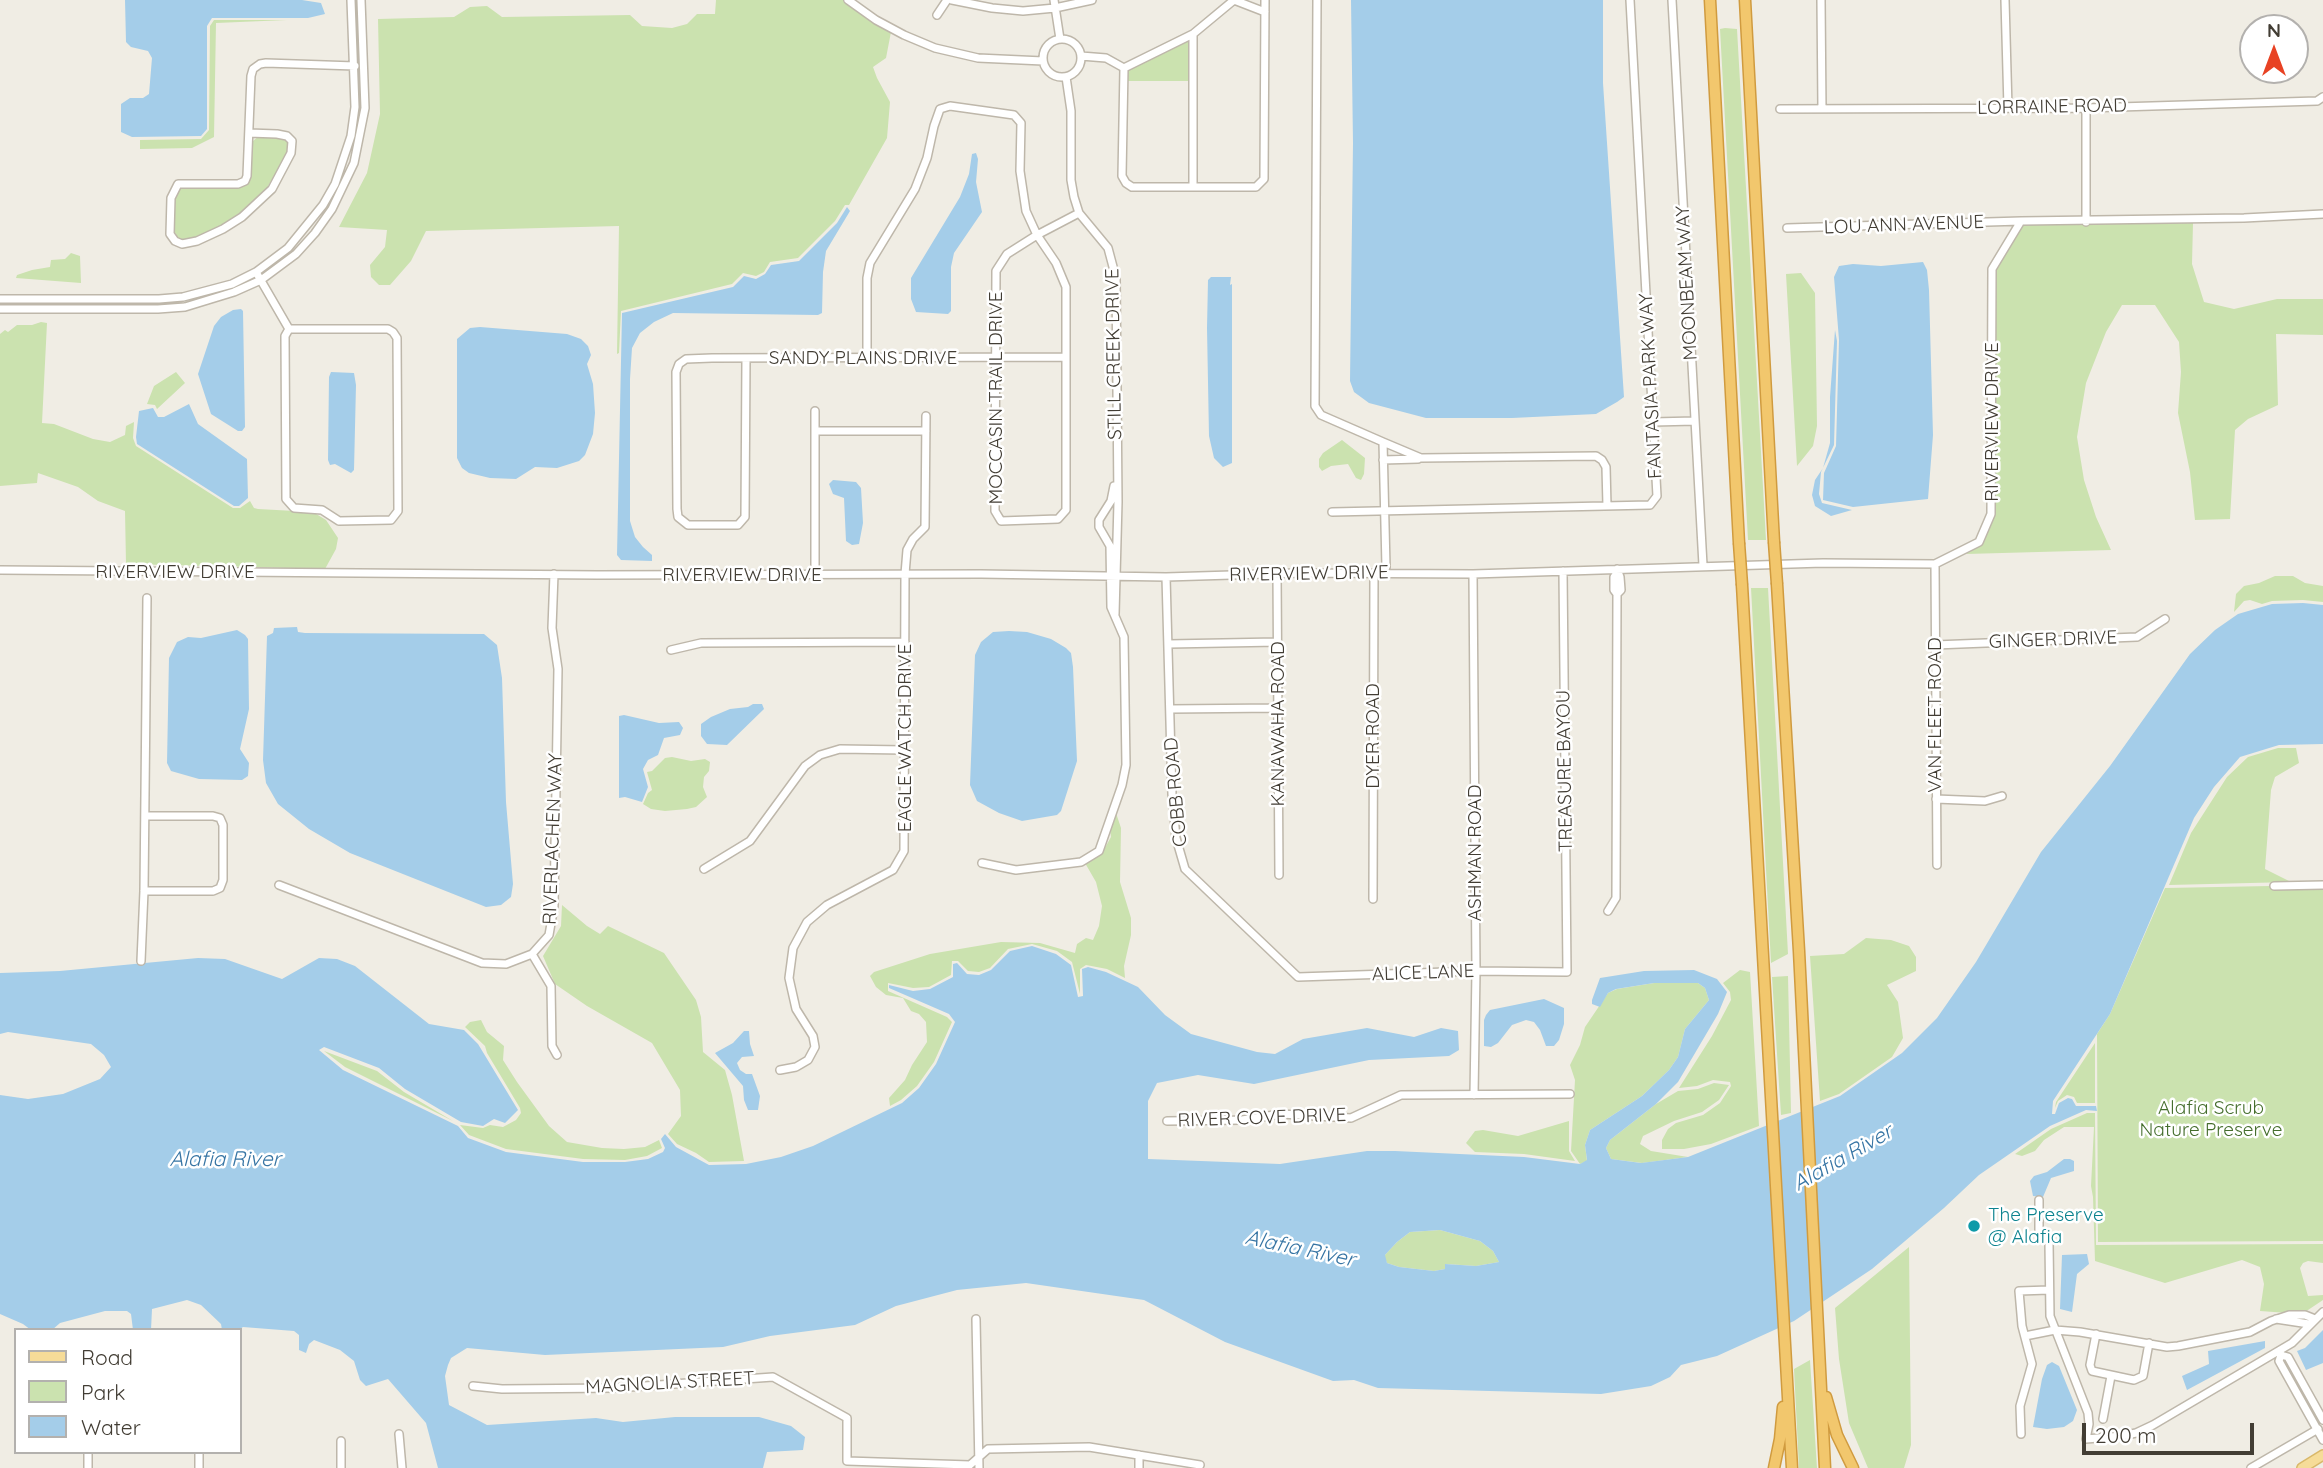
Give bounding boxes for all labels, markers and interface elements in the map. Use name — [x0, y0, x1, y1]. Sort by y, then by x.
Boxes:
north arrow — [2239, 14, 2309, 84]
text: N — [2267, 18, 2281, 42]
street label: LORRAINE ROAD — [1977, 94, 2127, 120]
street label: MOONBEAM WAY — [1672, 205, 1702, 361]
street label: LOU ANN AVENUE — [1823, 211, 1985, 239]
street label: STILL CREEK DRIVE — [1101, 268, 1127, 440]
street label: MOCCASIN TRAIL DRIVE — [985, 292, 1007, 504]
street label: FANTASIA PARK WAY — [1635, 293, 1667, 479]
street label: RIVERVIEW DRIVE — [1981, 342, 2003, 502]
street label: SANDY PLAINS DRIVE — [769, 347, 957, 369]
street label: RIVERVIEW DRIVE — [95, 561, 255, 583]
street label: RIVERVIEW DRIVE — [1229, 561, 1389, 587]
street label: RIVERVIEW DRIVE — [662, 564, 822, 586]
street label: GINGER DRIVE — [1989, 626, 2117, 654]
street label: VAN FLEET ROAD — [1924, 637, 1946, 793]
street label: KANAWAHA ROAD — [1267, 641, 1289, 807]
street label: EAGLE WATCH DRIVE — [894, 644, 916, 832]
street label: DYER ROAD — [1362, 683, 1384, 789]
street label: TREASURE BAYOU — [1552, 690, 1578, 852]
street label: COBB ROAD — [1160, 736, 1192, 848]
street label: RIVERLACHEN WAY — [539, 753, 567, 925]
street label: ASHMAN ROAD — [1464, 785, 1486, 921]
street label: ALICE LANE — [1371, 960, 1475, 986]
park label: Alafia Scrub Nature Preserve — [2140, 1097, 2282, 1141]
street label: RIVER COVE DRIVE — [1177, 1104, 1347, 1132]
water label: Alafia River — [1789, 1119, 1897, 1197]
water label: Alafia River — [169, 1147, 281, 1173]
place label: The Preserve @ Alafia — [1988, 1204, 2104, 1248]
marker: The Preserve @ Alafia — [1966, 1218, 1982, 1234]
water label: Alafia River — [1243, 1225, 1357, 1273]
legend — [14, 1328, 242, 1454]
text: Road — [81, 1344, 133, 1370]
street label: MAGNOLIA STREET — [585, 1367, 755, 1399]
text: Park — [81, 1379, 125, 1405]
scale bar — [2085, 1408, 2256, 1452]
text: Water — [81, 1414, 141, 1440]
text: 200 m — [2095, 1422, 2157, 1448]

